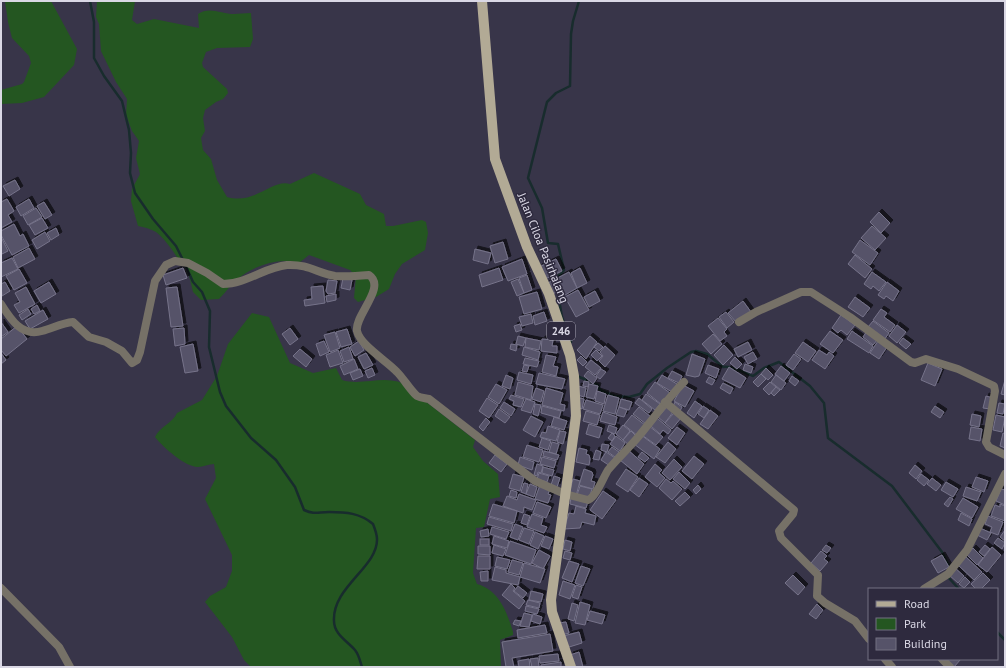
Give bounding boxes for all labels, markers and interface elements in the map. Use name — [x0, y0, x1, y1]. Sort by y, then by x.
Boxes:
street label: Jalan Ciloa Pasirhalang — [514, 190, 572, 305]
road number: 246 — [547, 322, 575, 340]
legend — [868, 588, 998, 660]
text: Road — [904, 596, 929, 611]
text: Park — [904, 616, 926, 631]
text: Building — [904, 636, 947, 651]

